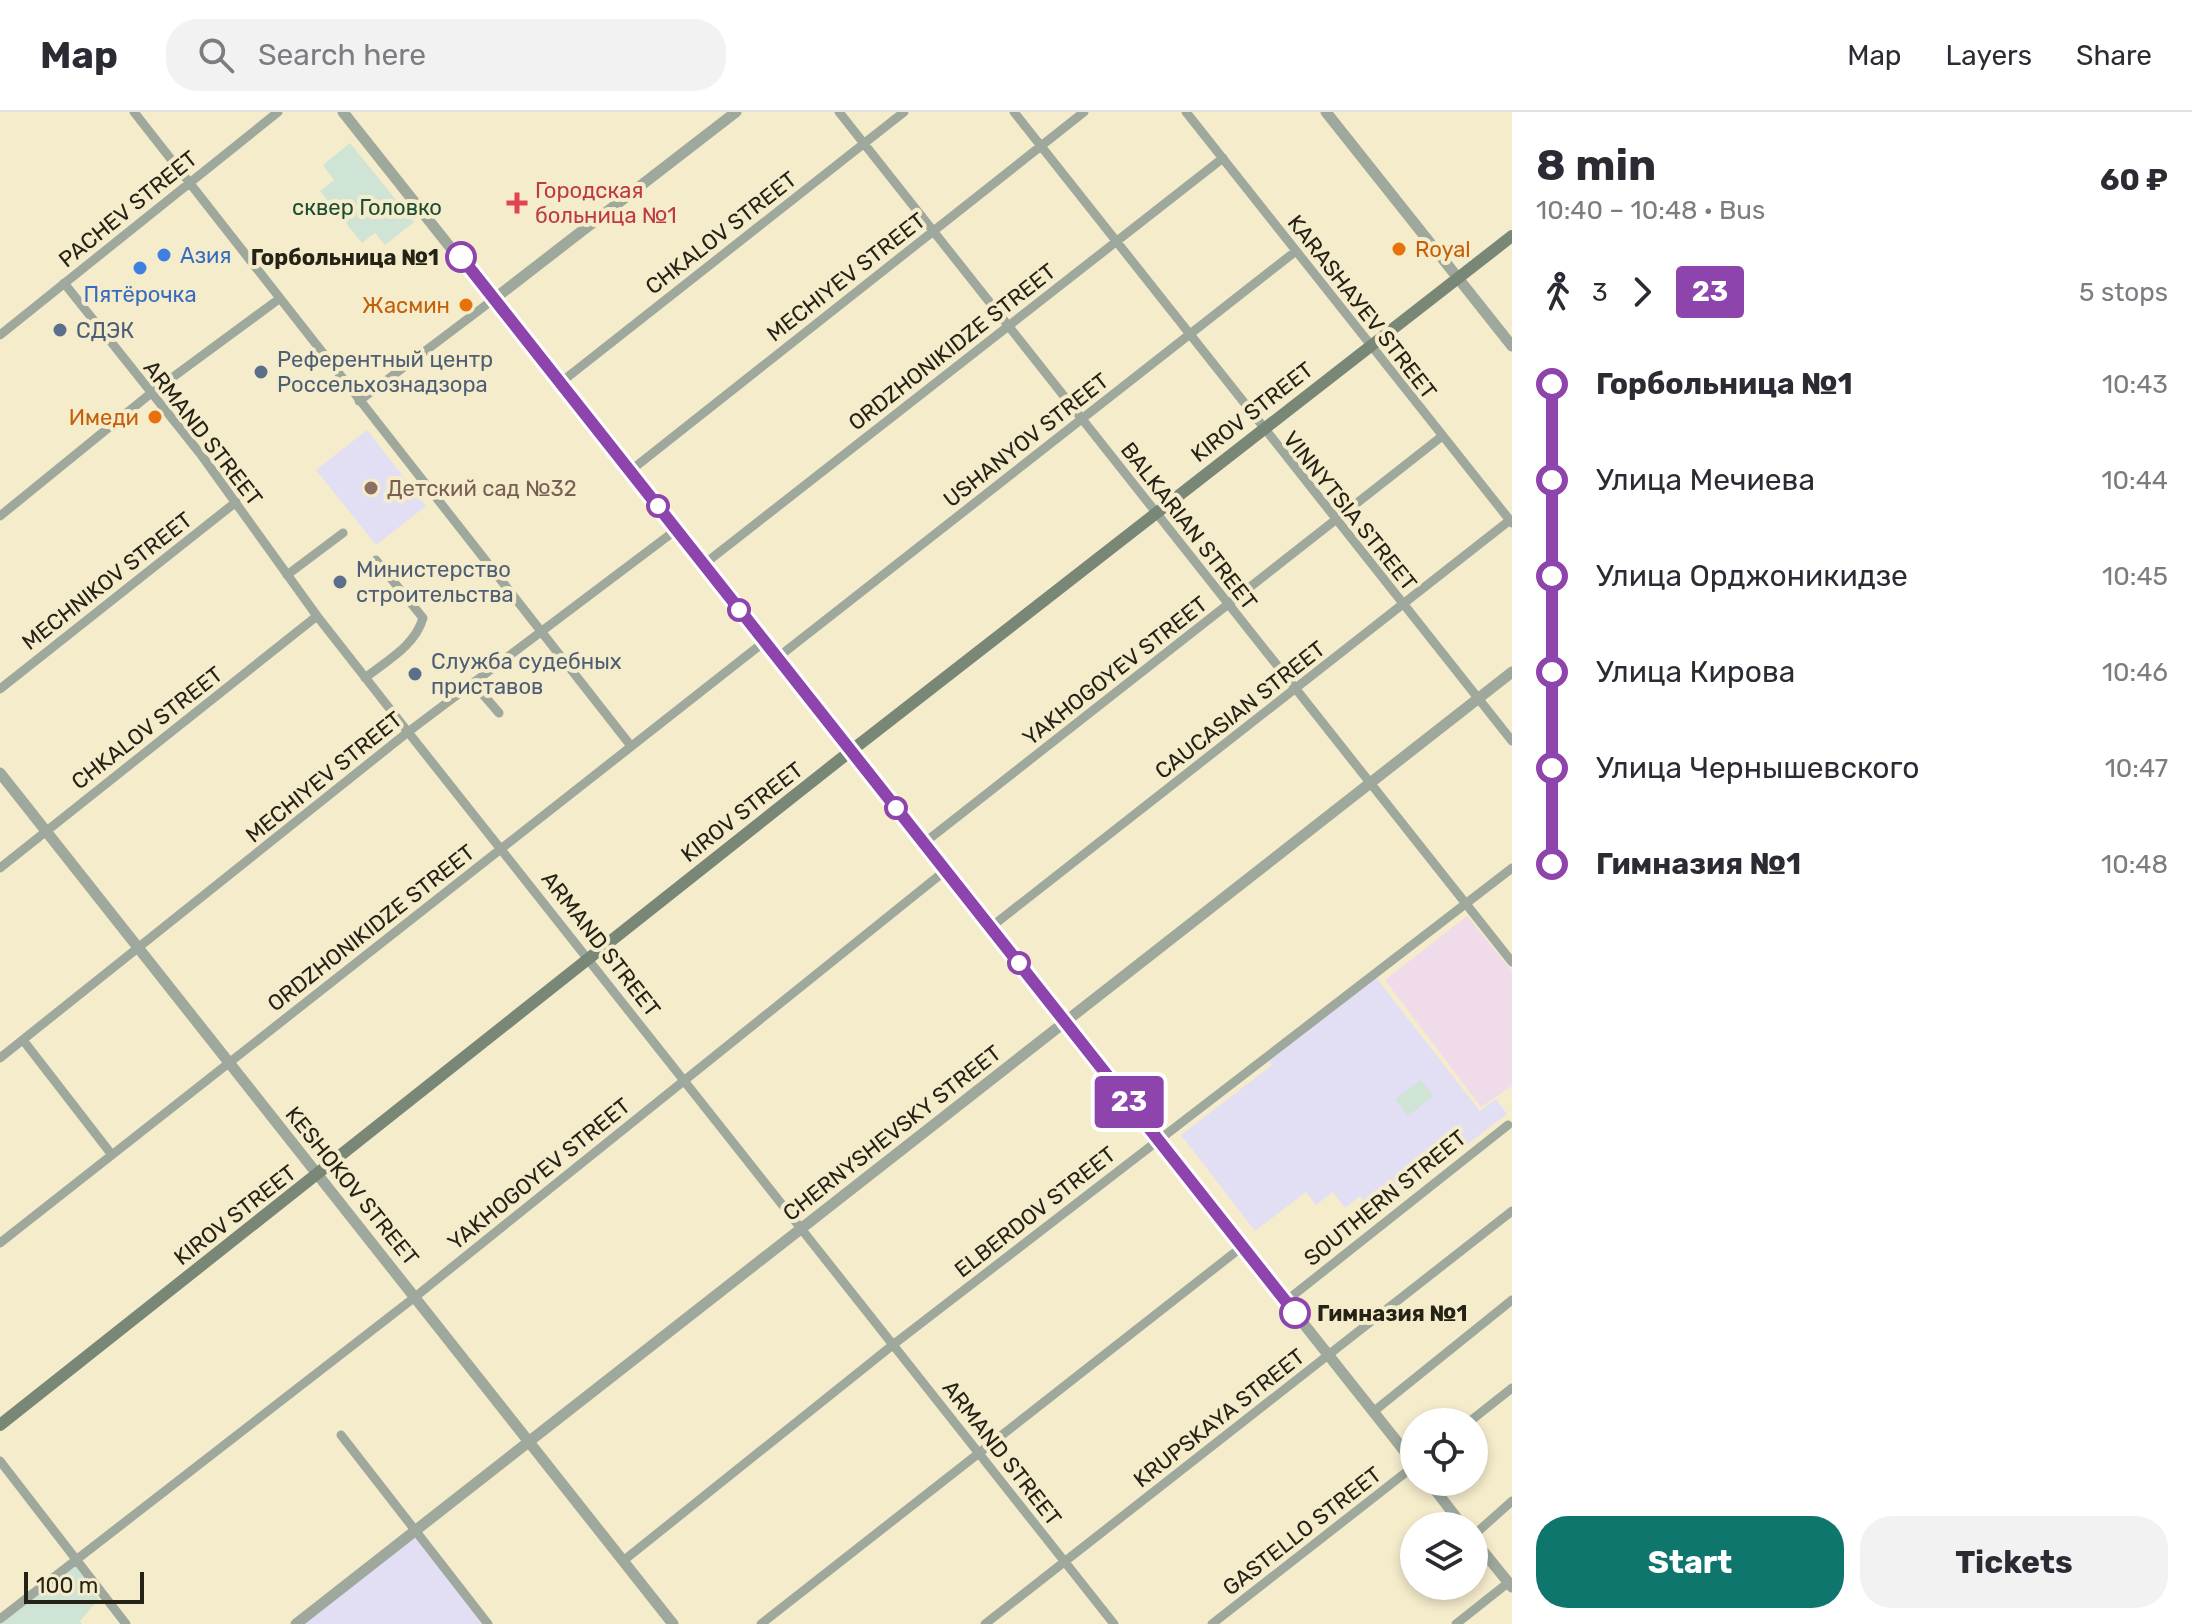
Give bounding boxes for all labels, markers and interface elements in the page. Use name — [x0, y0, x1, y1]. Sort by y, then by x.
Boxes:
search box — [166, 19, 726, 91]
text: Map — [40, 32, 118, 78]
icon: search — [194, 33, 238, 77]
text: Search here — [258, 37, 426, 73]
text: Map — [1847, 39, 1902, 72]
text: Layers — [1946, 39, 2032, 72]
text: Share — [2076, 39, 2152, 72]
text: 8 min — [1536, 139, 1656, 191]
street label: PACHEV STREET — [53, 145, 203, 273]
text: 60 ₽ — [2100, 162, 2168, 198]
street label: CHKALOV STREET — [640, 166, 802, 300]
place label: Городская больница №1 — [535, 177, 677, 229]
marker: Городская больница №1 — [506, 192, 528, 214]
park label: сквер Головко — [292, 194, 442, 221]
text: 10:40 – 10:48 · Bus — [1536, 195, 1765, 226]
street label: MECHIYEV STREET — [761, 207, 931, 347]
street label: KARASHAУEV STREET — [1282, 209, 1442, 405]
place label: Royal — [1415, 236, 1471, 263]
marker: Royal — [1390, 240, 1408, 258]
place label: Азия — [180, 242, 231, 269]
marker: Горбольница №1 — [446, 242, 476, 272]
place label: Горбольница №1 — [251, 244, 439, 271]
marker: Азия — [155, 246, 173, 264]
street label: ORDZHONIKIDZE STREET — [843, 258, 1061, 436]
marker: Пятёрочка — [131, 259, 149, 277]
icon: walk — [1536, 270, 1580, 314]
icon: forward — [1620, 270, 1664, 314]
text: 23 — [1692, 275, 1728, 308]
text: 3 — [1592, 277, 1608, 308]
text: 5 stops — [2079, 277, 2168, 308]
place label: Пятёрочка — [83, 281, 197, 308]
place label: Жасмин — [362, 292, 450, 319]
marker: Жасмин — [457, 296, 475, 314]
place label: СДЭК — [76, 317, 134, 344]
marker: СДЭК — [51, 321, 69, 339]
place label: Референтный центр Россельхознадзора — [277, 346, 493, 398]
street label: ARMAND STREET — [138, 355, 268, 511]
street label: KIROV STREET — [1186, 356, 1319, 468]
marker: Референтный центр Россельхознадзора — [252, 363, 270, 381]
text: Горбольница №1 — [1596, 366, 1853, 402]
street label: USHANYOV STREET — [938, 367, 1114, 513]
text: 10:43 — [2102, 369, 2168, 400]
place label: Имеди — [69, 404, 139, 431]
marker: Имеди — [146, 408, 164, 426]
street label: VINNYTSIA STREET — [1277, 426, 1423, 596]
street label: BALKARIAN STREET — [1115, 437, 1263, 615]
text: Улица Мечиева — [1596, 462, 1815, 498]
text: 10:44 — [2101, 465, 2168, 496]
place label: Детский сад №32 — [387, 475, 577, 502]
marker: Детский сад №32 — [362, 479, 380, 497]
unlabelled marker — [647, 495, 669, 517]
street label: MECHNIKOV STREET — [17, 506, 198, 656]
place label: Министерство строительства — [356, 556, 514, 608]
text: Улица Орджоникидзе — [1596, 558, 1908, 594]
text: 10:45 — [2102, 561, 2168, 592]
marker: Министерство строительства — [331, 573, 349, 591]
street label: YAKHOGOYEV STREET — [1017, 590, 1213, 752]
unlabelled marker — [728, 599, 750, 621]
street label: CAUCASIAN STREET — [1150, 635, 1331, 785]
place label: Служба судебных приставов — [431, 648, 622, 700]
text: Улица Кирова — [1596, 654, 1795, 690]
text: 10:46 — [2102, 657, 2168, 688]
street label: CHKALOV STREET — [66, 661, 228, 795]
marker: Служба судебных приставов — [406, 665, 424, 683]
street label: MECHIYEV STREET — [240, 705, 408, 848]
text: Улица Чернышевского — [1596, 750, 1919, 786]
text: 10:47 — [2105, 753, 2168, 784]
street label: KIROV STREET — [676, 756, 809, 868]
unlabelled marker — [885, 797, 907, 819]
street label: ORDZHONIKIDZE STREET — [262, 839, 480, 1017]
text: Гимназия №1 — [1596, 846, 1801, 882]
text: 10:48 — [2101, 849, 2168, 880]
street label: ARMAND STREET — [536, 866, 666, 1022]
unlabelled marker — [1008, 952, 1030, 974]
street label: CHERNYSHEVSKY STREET — [777, 1039, 1007, 1227]
line badge: 23 — [1093, 1076, 1165, 1128]
text: 23 — [1111, 1085, 1147, 1118]
street label: YAKHOGOYEV STREET — [442, 1092, 636, 1256]
street label: KESHOKOV STREET — [280, 1101, 425, 1271]
street label: SOUTHERN STREET — [1298, 1124, 1472, 1272]
street label: ELBERDOV STREET — [949, 1141, 1121, 1283]
street label: KIROV STREET — [169, 1159, 302, 1271]
marker: Гимназия №1 — [1280, 1298, 1310, 1328]
place label: Гимназия №1 — [1317, 1300, 1467, 1327]
street label: KRUPSKAYA STREET — [1128, 1343, 1310, 1493]
street label: ARMAND STREET — [937, 1375, 1067, 1531]
map controls — [1400, 1408, 1488, 1600]
button: locate — [1400, 1408, 1488, 1496]
street label: GASTELLO STREET — [1217, 1461, 1387, 1601]
button: layers — [1400, 1512, 1488, 1600]
button: Start — [1536, 1516, 1844, 1608]
button: Tickets — [1860, 1516, 2168, 1608]
scale bar — [24, 1568, 144, 1604]
text: 100 m — [36, 1572, 98, 1599]

